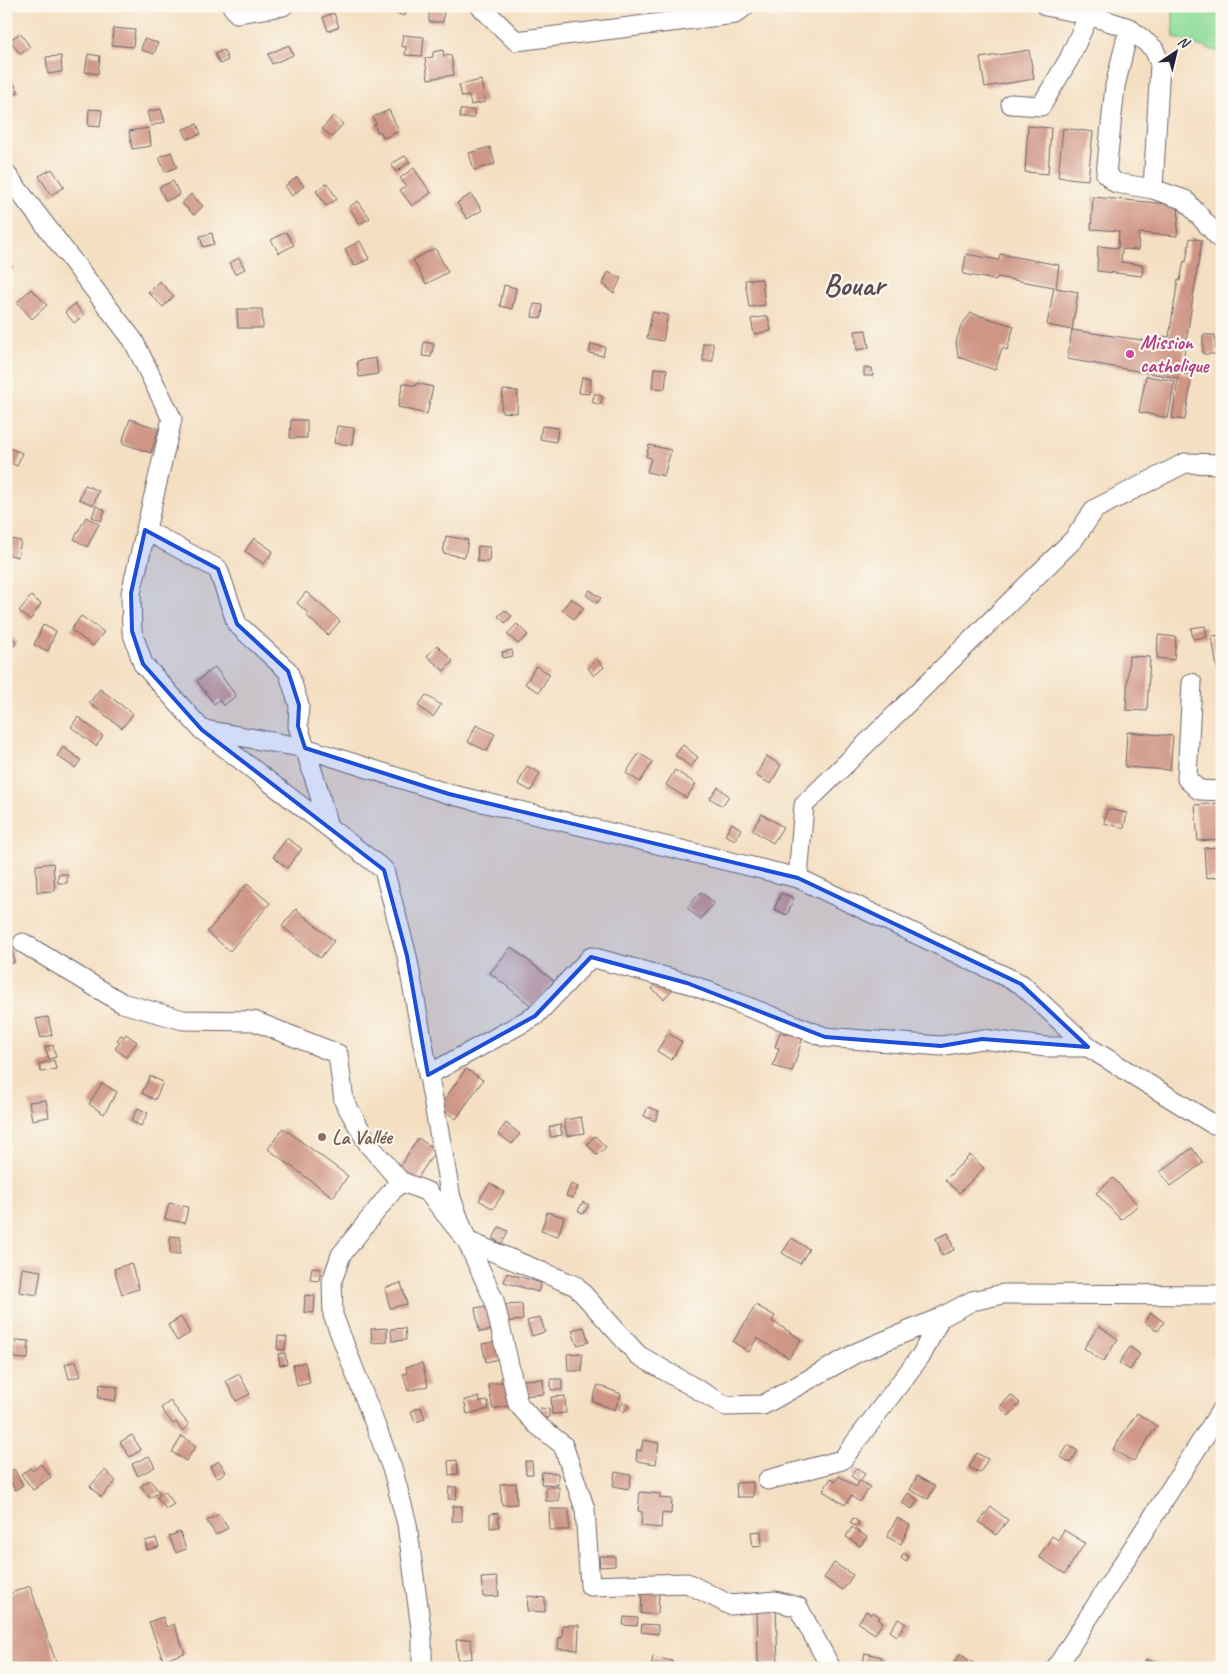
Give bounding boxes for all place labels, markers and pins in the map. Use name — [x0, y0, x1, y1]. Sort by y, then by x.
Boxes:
place label: Mission catholique — [1140, 330, 1210, 378]
marker: Mission catholique — [1124, 348, 1136, 360]
place label: La Vallée — [332, 1125, 394, 1150]
marker: La Vallée — [316, 1131, 328, 1143]

